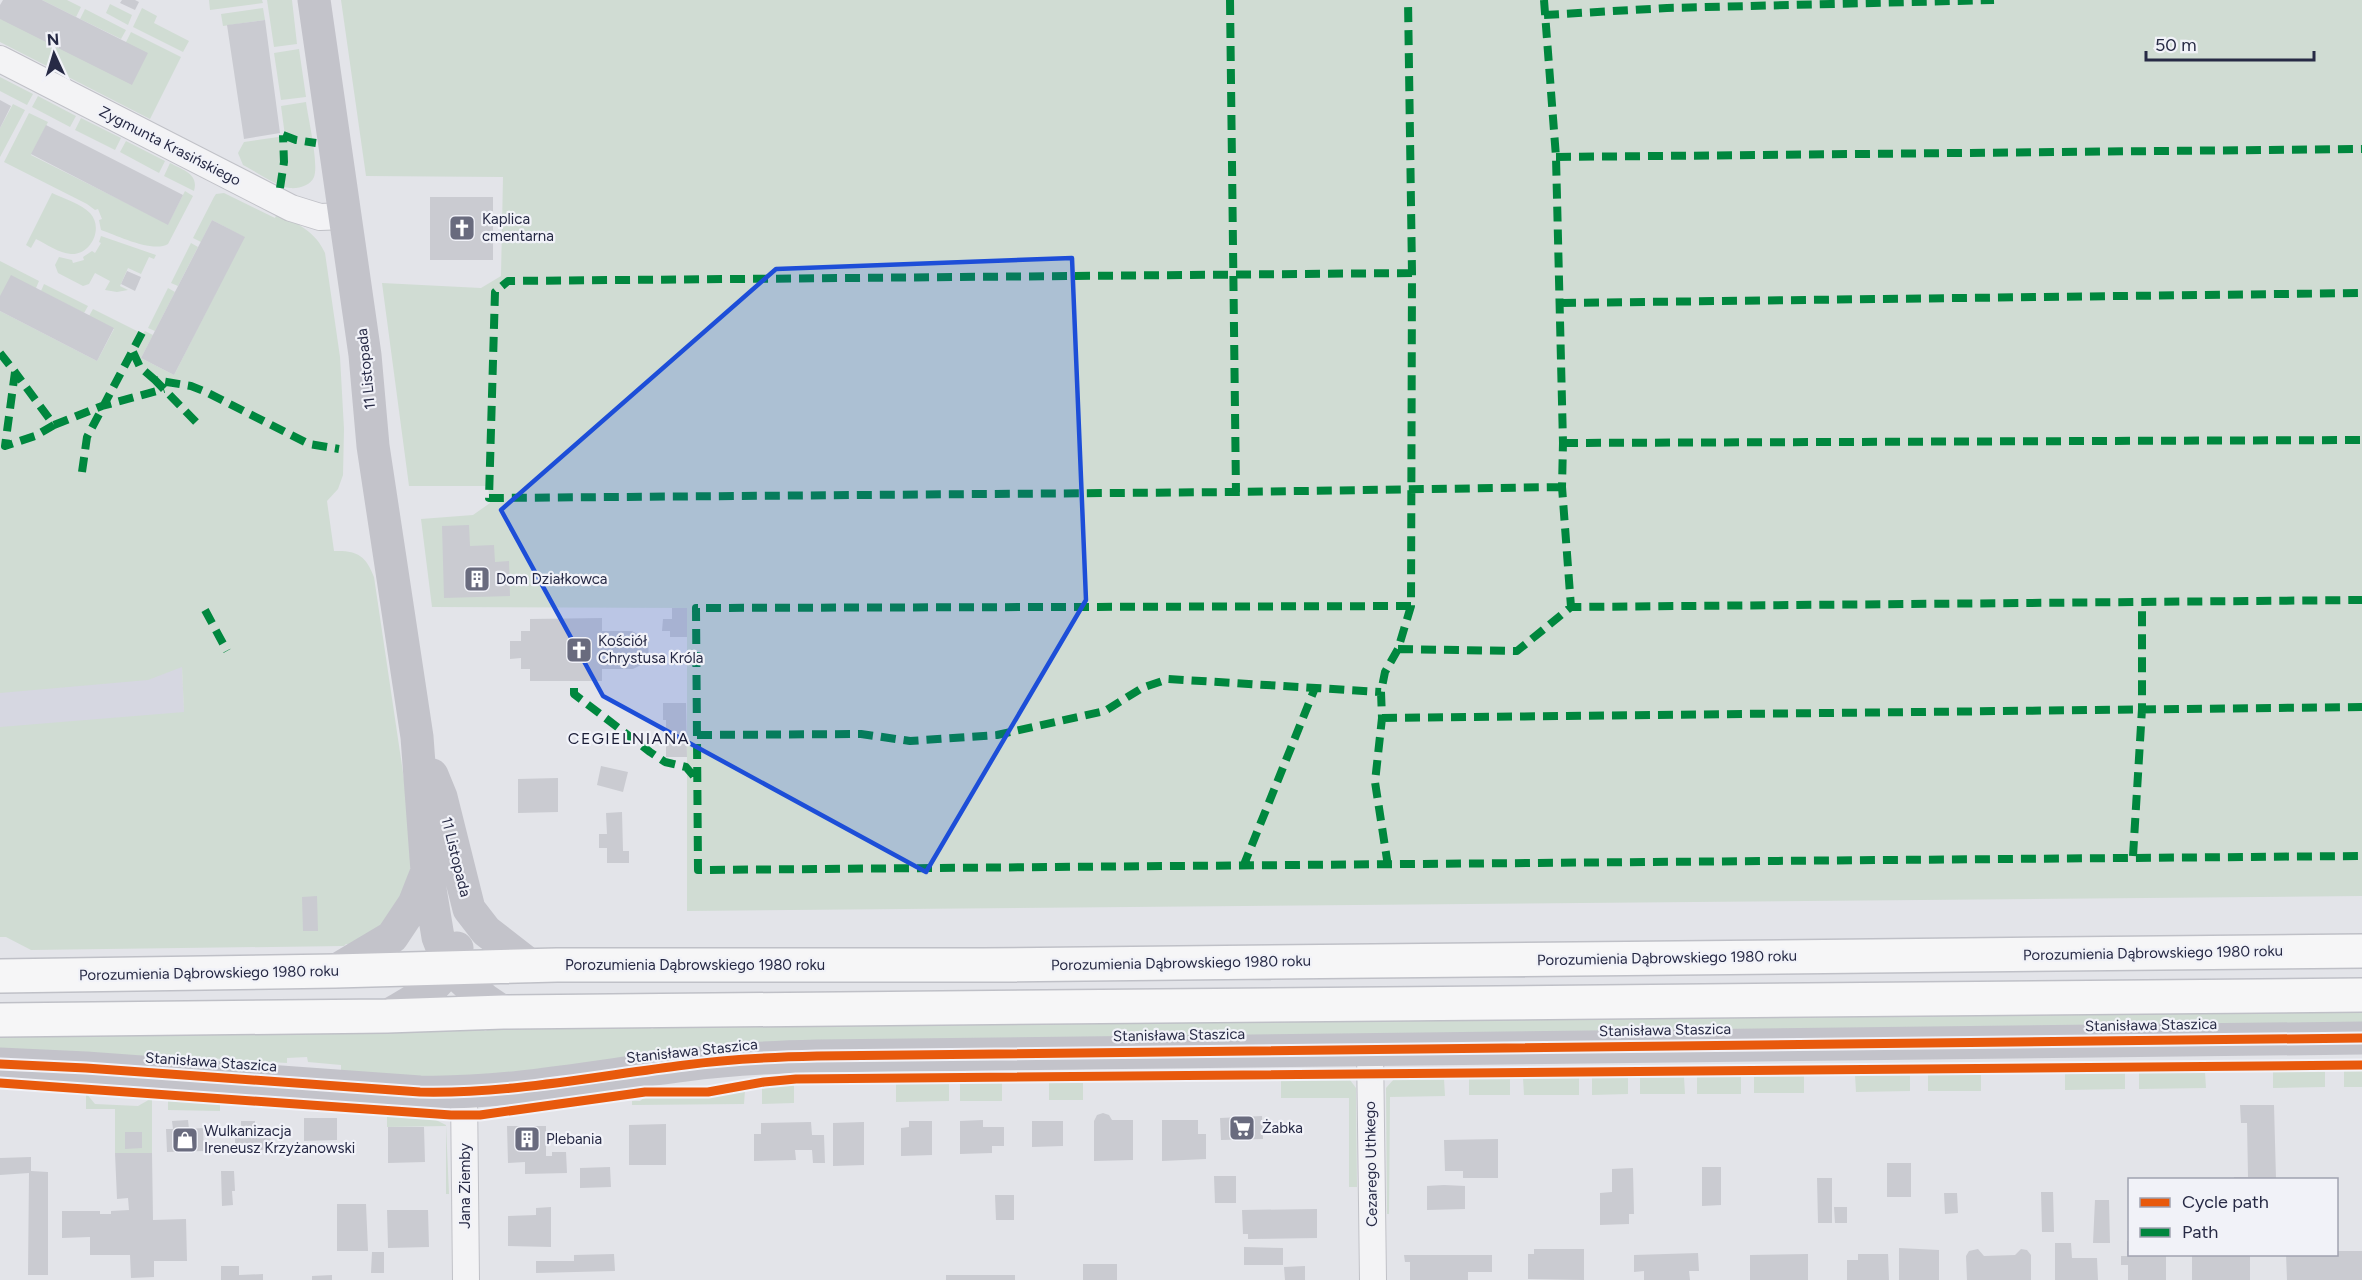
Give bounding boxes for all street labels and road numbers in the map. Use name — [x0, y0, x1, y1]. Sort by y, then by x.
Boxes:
street label: Zygmunta Krasińskiego — [96, 102, 244, 190]
street label: 11 Listopada — [353, 327, 379, 411]
street label: 11 Listopada — [437, 815, 475, 899]
street label: Porozumienia Dąbrowskiego 1980 roku — [2023, 942, 2283, 964]
street label: Porozumienia Dąbrowskiego 1980 roku — [1537, 947, 1797, 969]
street label: Porozumienia Dąbrowskiego 1980 roku — [1051, 952, 1311, 974]
street label: Porozumienia Dąbrowskiego 1980 roku — [565, 956, 825, 974]
street label: Porozumienia Dąbrowskiego 1980 roku — [79, 962, 339, 984]
street label: Stanisława Staszica — [2085, 1015, 2217, 1035]
street label: Stanisława Staszica — [1599, 1020, 1731, 1040]
street label: Stanisława Staszica — [1113, 1025, 1245, 1045]
street label: Stanisława Staszica — [625, 1035, 759, 1067]
street label: Stanisława Staszica — [144, 1048, 278, 1076]
street label: Cezarego Uthkego — [1361, 1101, 1381, 1227]
street label: Jana Ziemby — [456, 1143, 474, 1229]

